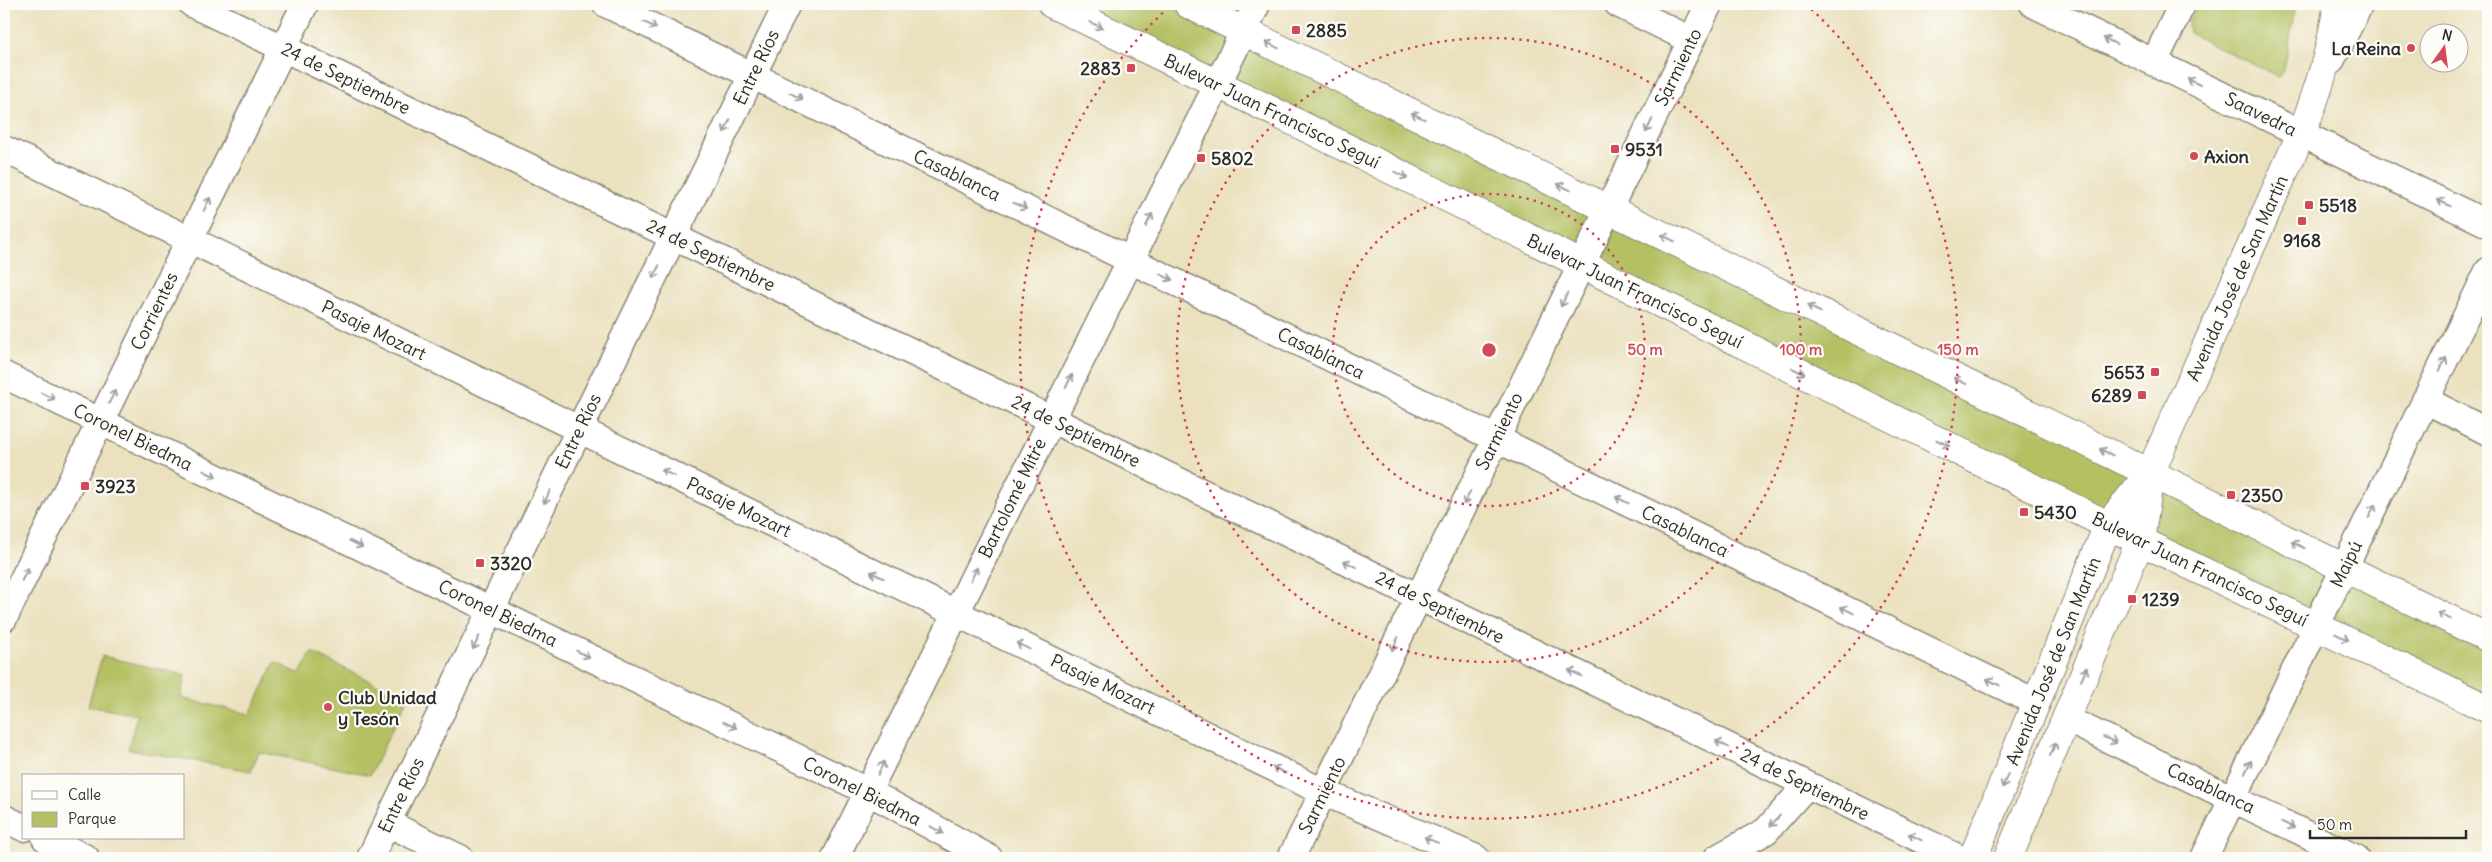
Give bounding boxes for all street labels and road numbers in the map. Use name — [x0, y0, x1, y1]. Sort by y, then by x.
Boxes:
street label: Sarmiento — [1649, 24, 1707, 110]
street label: Entre Ríos — [728, 25, 784, 109]
street label: 24 de Septiembre — [278, 37, 414, 119]
street label: Bulevar Juan Francisco Seguí — [1160, 49, 1384, 173]
street label: Saavedra — [2221, 87, 2301, 141]
street label: Casablanca — [910, 144, 1004, 206]
street label: Avenida José de San Martín — [2181, 171, 2293, 385]
street label: 24 de Septiembre — [643, 214, 779, 296]
street label: Bulevar Juan Francisco Seguí — [1523, 229, 1747, 353]
street label: Corrientes — [125, 268, 183, 354]
street label: Pasaje Mozart — [318, 295, 430, 365]
street label: Casablanca — [1274, 322, 1368, 384]
street label: Sarmiento — [1470, 388, 1528, 474]
street label: Entre Ríos — [550, 389, 606, 473]
street label: 24 de Septiembre — [1008, 390, 1144, 472]
street label: Coronel Biedma — [70, 398, 196, 476]
street label: Bartolomé Mitre — [973, 434, 1051, 562]
street label: Pasaje Mozart — [683, 472, 795, 542]
street label: Casablanca — [1638, 500, 1732, 562]
street label: Bulevar Juan Francisco Seguí — [2088, 507, 2312, 631]
street label: Maipú — [2325, 537, 2367, 591]
street label: Avenida José de San Martín — [2001, 553, 2105, 769]
street label: 24 de Septiembre — [1372, 566, 1508, 648]
street label: Coronel Biedma — [435, 574, 561, 652]
street label: Pasaje Mozart — [1047, 649, 1159, 719]
street label: 24 de Septiembre — [1737, 743, 1873, 825]
street label: Coronel Biedma — [799, 751, 925, 831]
street label: Sarmiento — [1293, 752, 1351, 838]
street label: Entre Ríos — [373, 753, 429, 837]
street label: Casablanca — [2163, 758, 2259, 818]

